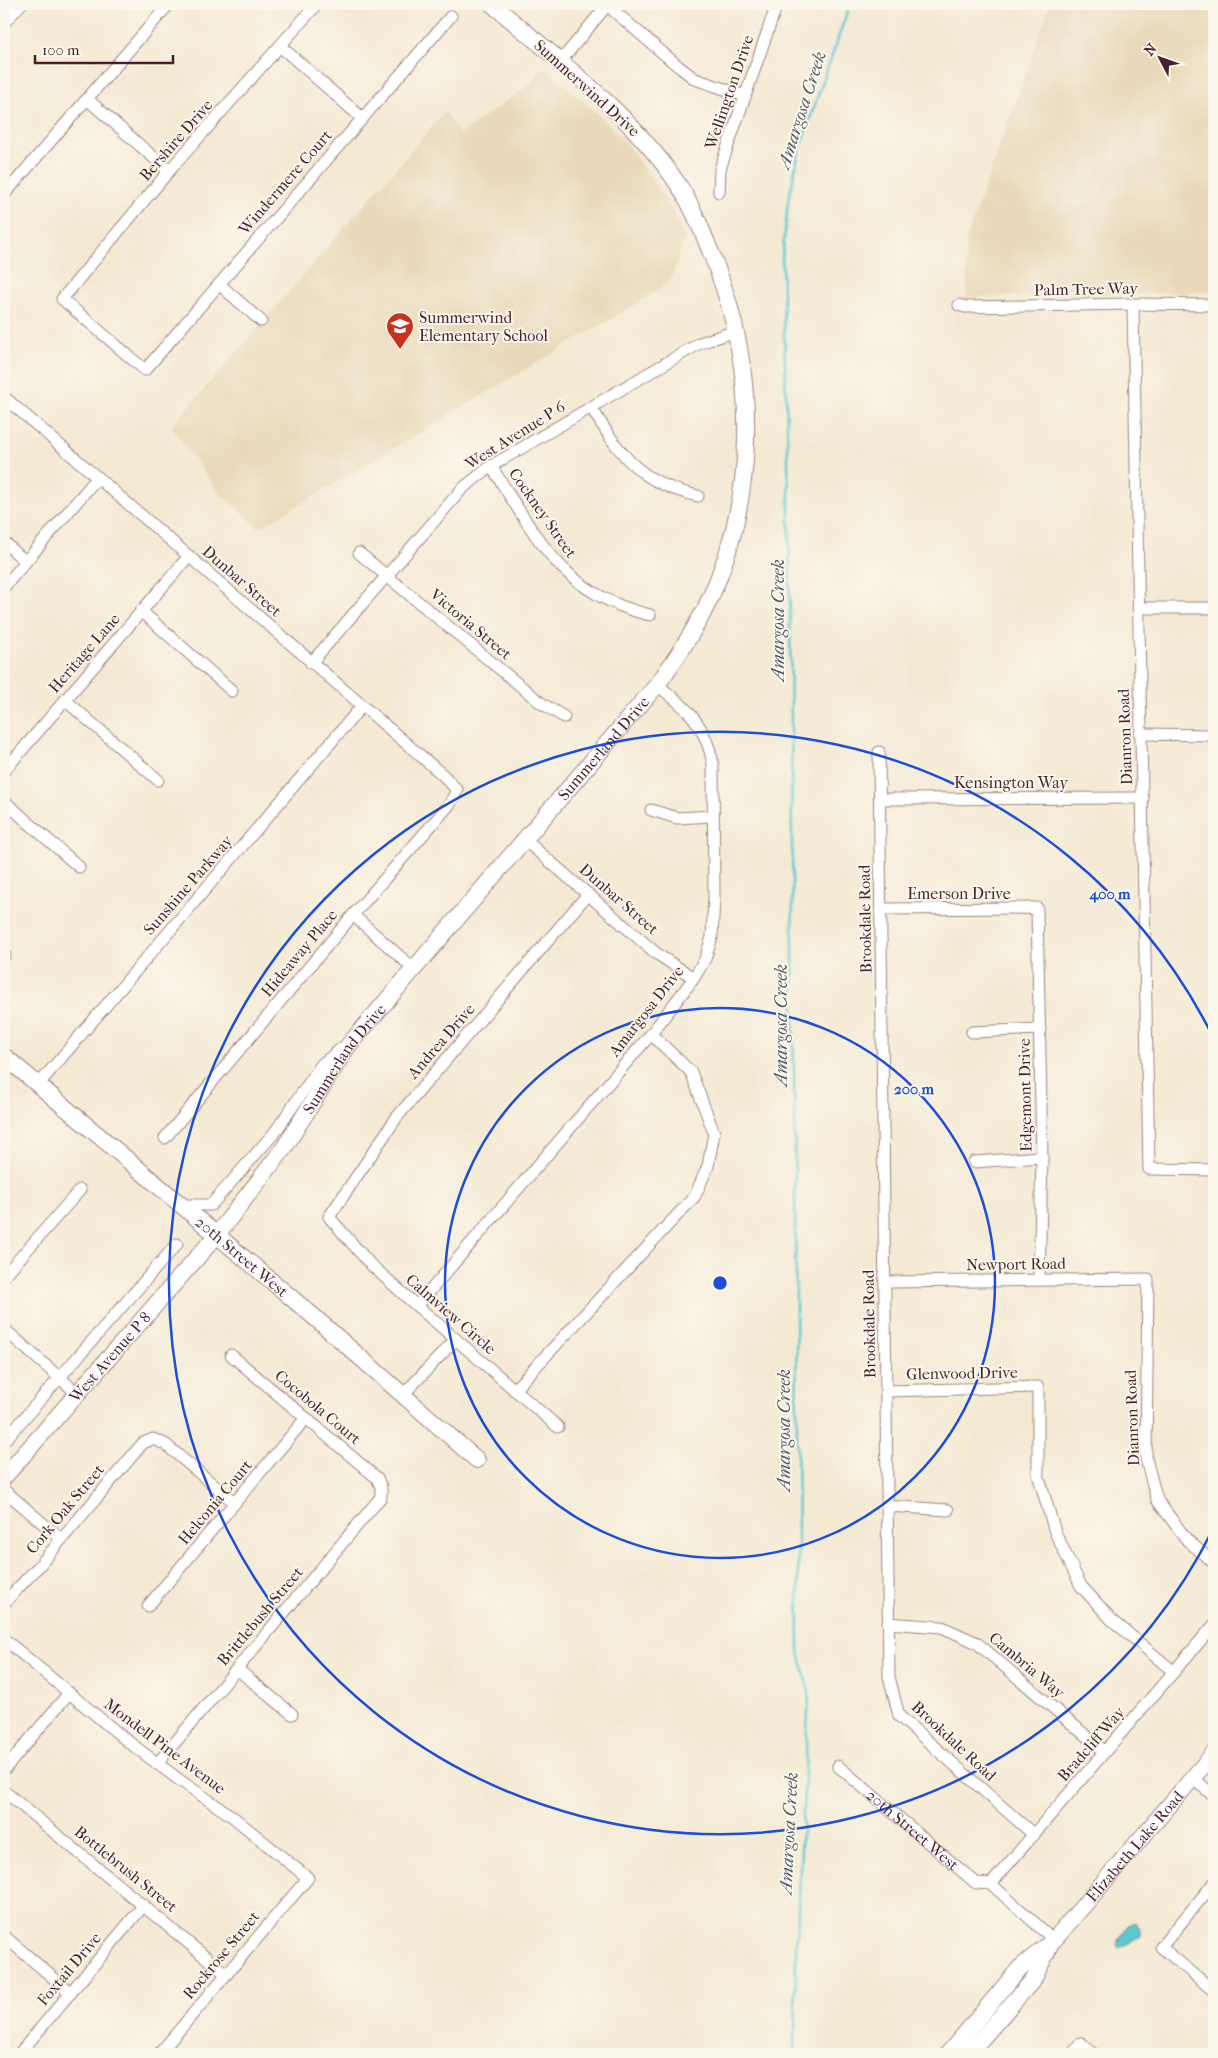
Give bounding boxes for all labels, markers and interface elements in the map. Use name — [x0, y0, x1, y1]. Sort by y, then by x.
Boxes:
scale bar — [35, 32, 172, 64]
street label: Wellington Drive — [700, 32, 757, 153]
north arrow — [1136, 32, 1186, 82]
street label: Summerwind Drive — [530, 36, 644, 141]
text: N — [1141, 40, 1161, 59]
text: 100 m — [42, 41, 80, 59]
water label: Amargosa Creek — [773, 49, 831, 173]
street label: Bershire Drive — [135, 95, 217, 185]
street label: Windermere Court — [234, 126, 336, 239]
street label: Palm Tree Way — [1034, 279, 1139, 299]
place label: Summerwind Elementary School — [419, 308, 548, 345]
school or university icon: Summerwind Elementary School — [385, 311, 415, 350]
street label: West Avenue P 6 — [461, 396, 569, 474]
street label: Cockney Street — [505, 464, 581, 562]
street label: Dunbar Street — [199, 541, 286, 621]
water label: Amargosa Creek — [768, 559, 789, 683]
street label: Victoria Street — [426, 584, 516, 664]
street label: Heritage Lane — [44, 609, 124, 697]
street label: Dianron Road — [1114, 688, 1136, 786]
street label: Summerland Drive — [553, 692, 653, 804]
street label: Kensington Way — [954, 773, 1068, 792]
street label: Sunshine Parkway — [140, 831, 237, 939]
street label: Dunbar Street — [576, 859, 663, 939]
street label: Brookdale Road — [855, 864, 875, 973]
street label: Emerson Drive — [907, 884, 1011, 903]
text: 400 m — [1088, 885, 1131, 903]
street label: Hideaway Place — [257, 905, 341, 1001]
street label: Amargosa Drive — [604, 962, 687, 1061]
water label: Amargosa Creek — [771, 964, 792, 1088]
street label: Summerland Drive — [298, 1000, 390, 1117]
street label: Andrea Drive — [403, 1000, 479, 1083]
street label: Edgemont Drive — [1015, 1038, 1035, 1152]
text: 200 m — [894, 1080, 934, 1098]
street label: 20th Street West — [192, 1212, 292, 1301]
street label: Newport Road — [966, 1254, 1066, 1274]
street label: Brookdale Road — [859, 1269, 879, 1378]
street label: Calmview Circle — [402, 1270, 500, 1358]
centre of rings — [711, 1274, 729, 1292]
street label: West Avenue P 8 — [64, 1308, 154, 1407]
street label: Glenwood Drive — [906, 1363, 1018, 1383]
street label: Cocobola Court — [271, 1366, 365, 1449]
water label: Amargosa Creek — [774, 1369, 795, 1493]
street label: Dianron Road — [1121, 1369, 1143, 1467]
street label: Helconia Court — [174, 1455, 256, 1548]
street label: Cork Oak Street — [22, 1460, 108, 1558]
street label: Brittlebush Street — [213, 1562, 307, 1669]
street label: Cambria Way — [986, 1628, 1069, 1702]
street label: Mondell Pine Avenue — [101, 1694, 230, 1798]
street label: Brookdale Road — [908, 1697, 1000, 1785]
street label: Bradcliff Way — [1053, 1702, 1129, 1785]
water label: Amargosa Creek — [775, 1772, 803, 1896]
street label: 20th Street West — [863, 1785, 963, 1874]
street label: Elizabeth Lake Road — [1082, 1786, 1187, 1905]
street label: Bottlebrush Street — [71, 1822, 181, 1916]
street label: Rockrose Street — [179, 1907, 264, 2003]
street label: Foxtail Drive — [33, 1929, 105, 2009]

